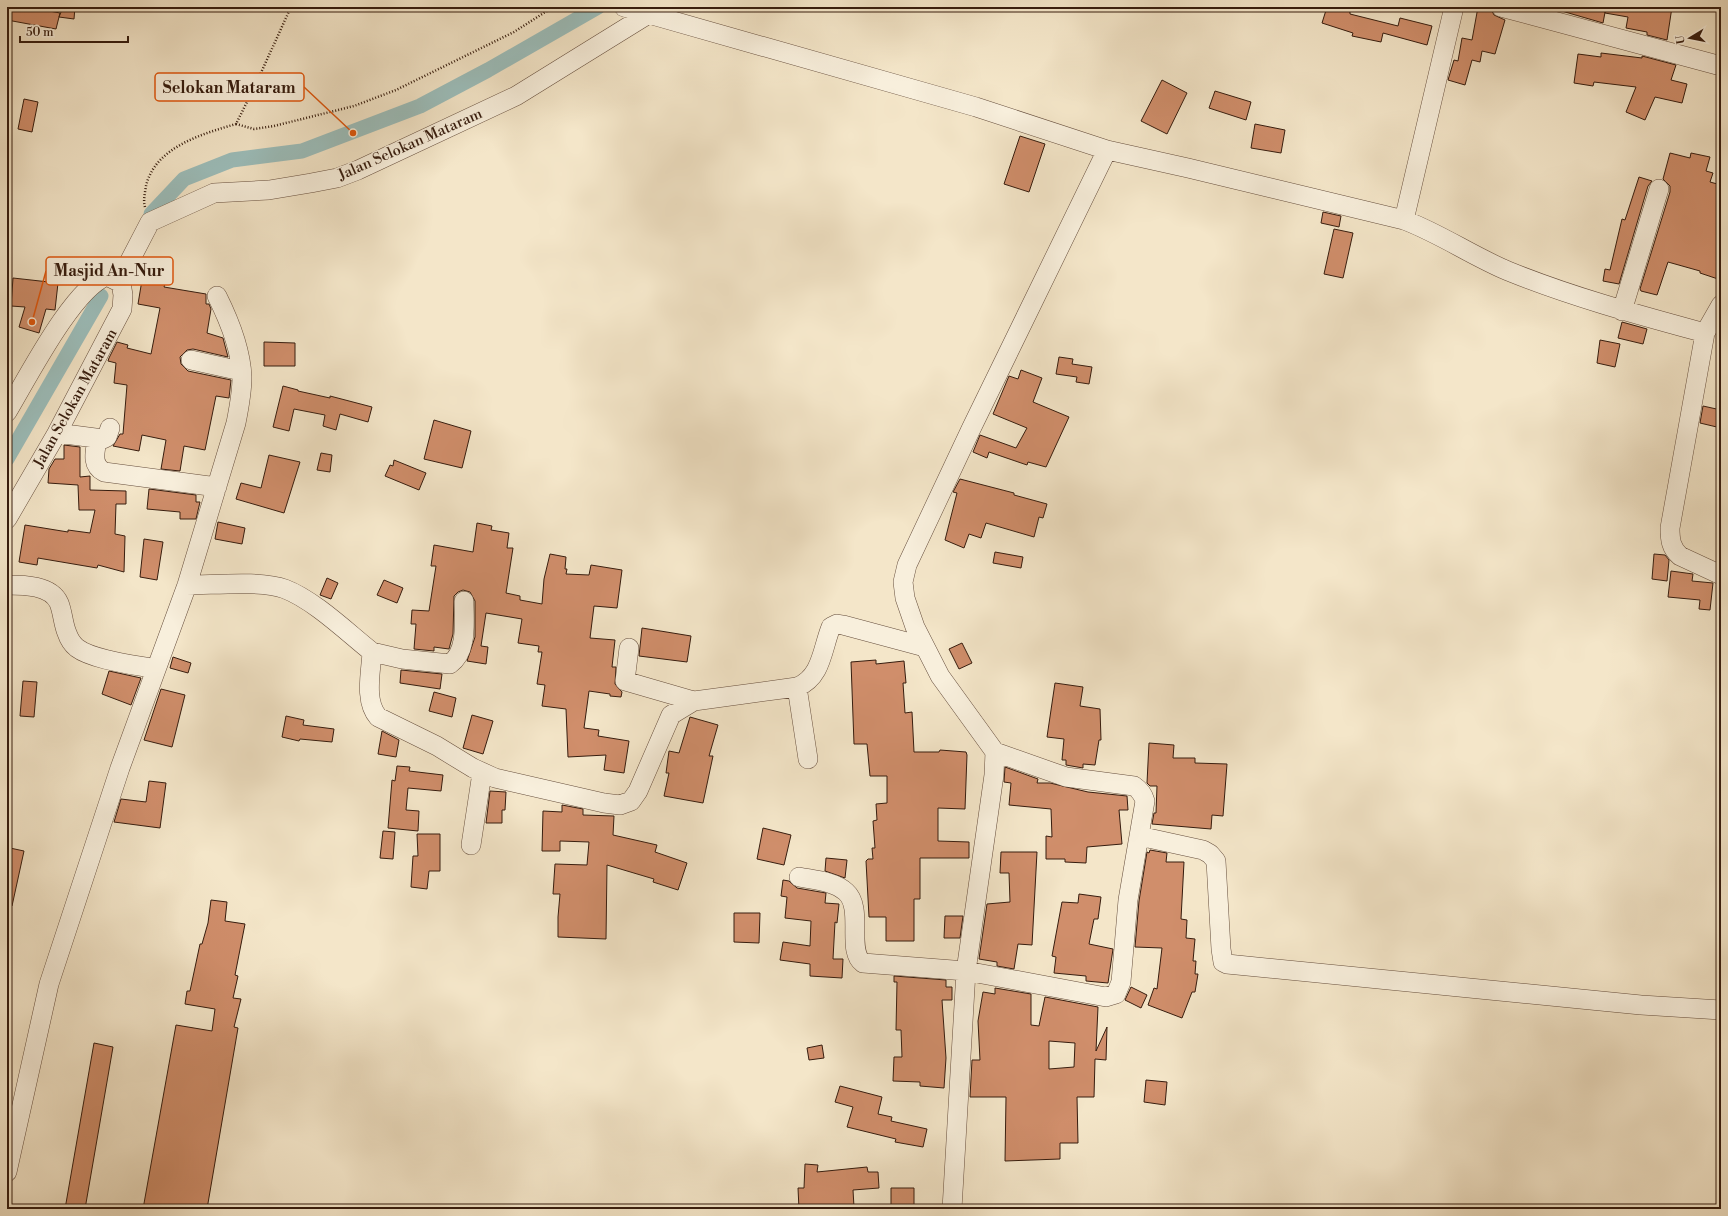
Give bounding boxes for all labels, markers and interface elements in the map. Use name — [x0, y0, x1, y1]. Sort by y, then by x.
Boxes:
scale bar — [20, 18, 128, 44]
north arrow — [1670, 18, 1710, 58]
text: 50 m — [26, 25, 54, 40]
text: U — [1673, 34, 1689, 45]
callout: Selokan Mataram — [155, 73, 304, 101]
text: Selokan Mataram — [163, 78, 296, 98]
street label: Jalan Selokan Mataram — [334, 104, 485, 185]
callout: Masjid An-Nur — [46, 257, 173, 285]
text: Masjid An-Nur — [53, 261, 165, 281]
street label: Jalan Selokan Mataram — [29, 325, 122, 472]

